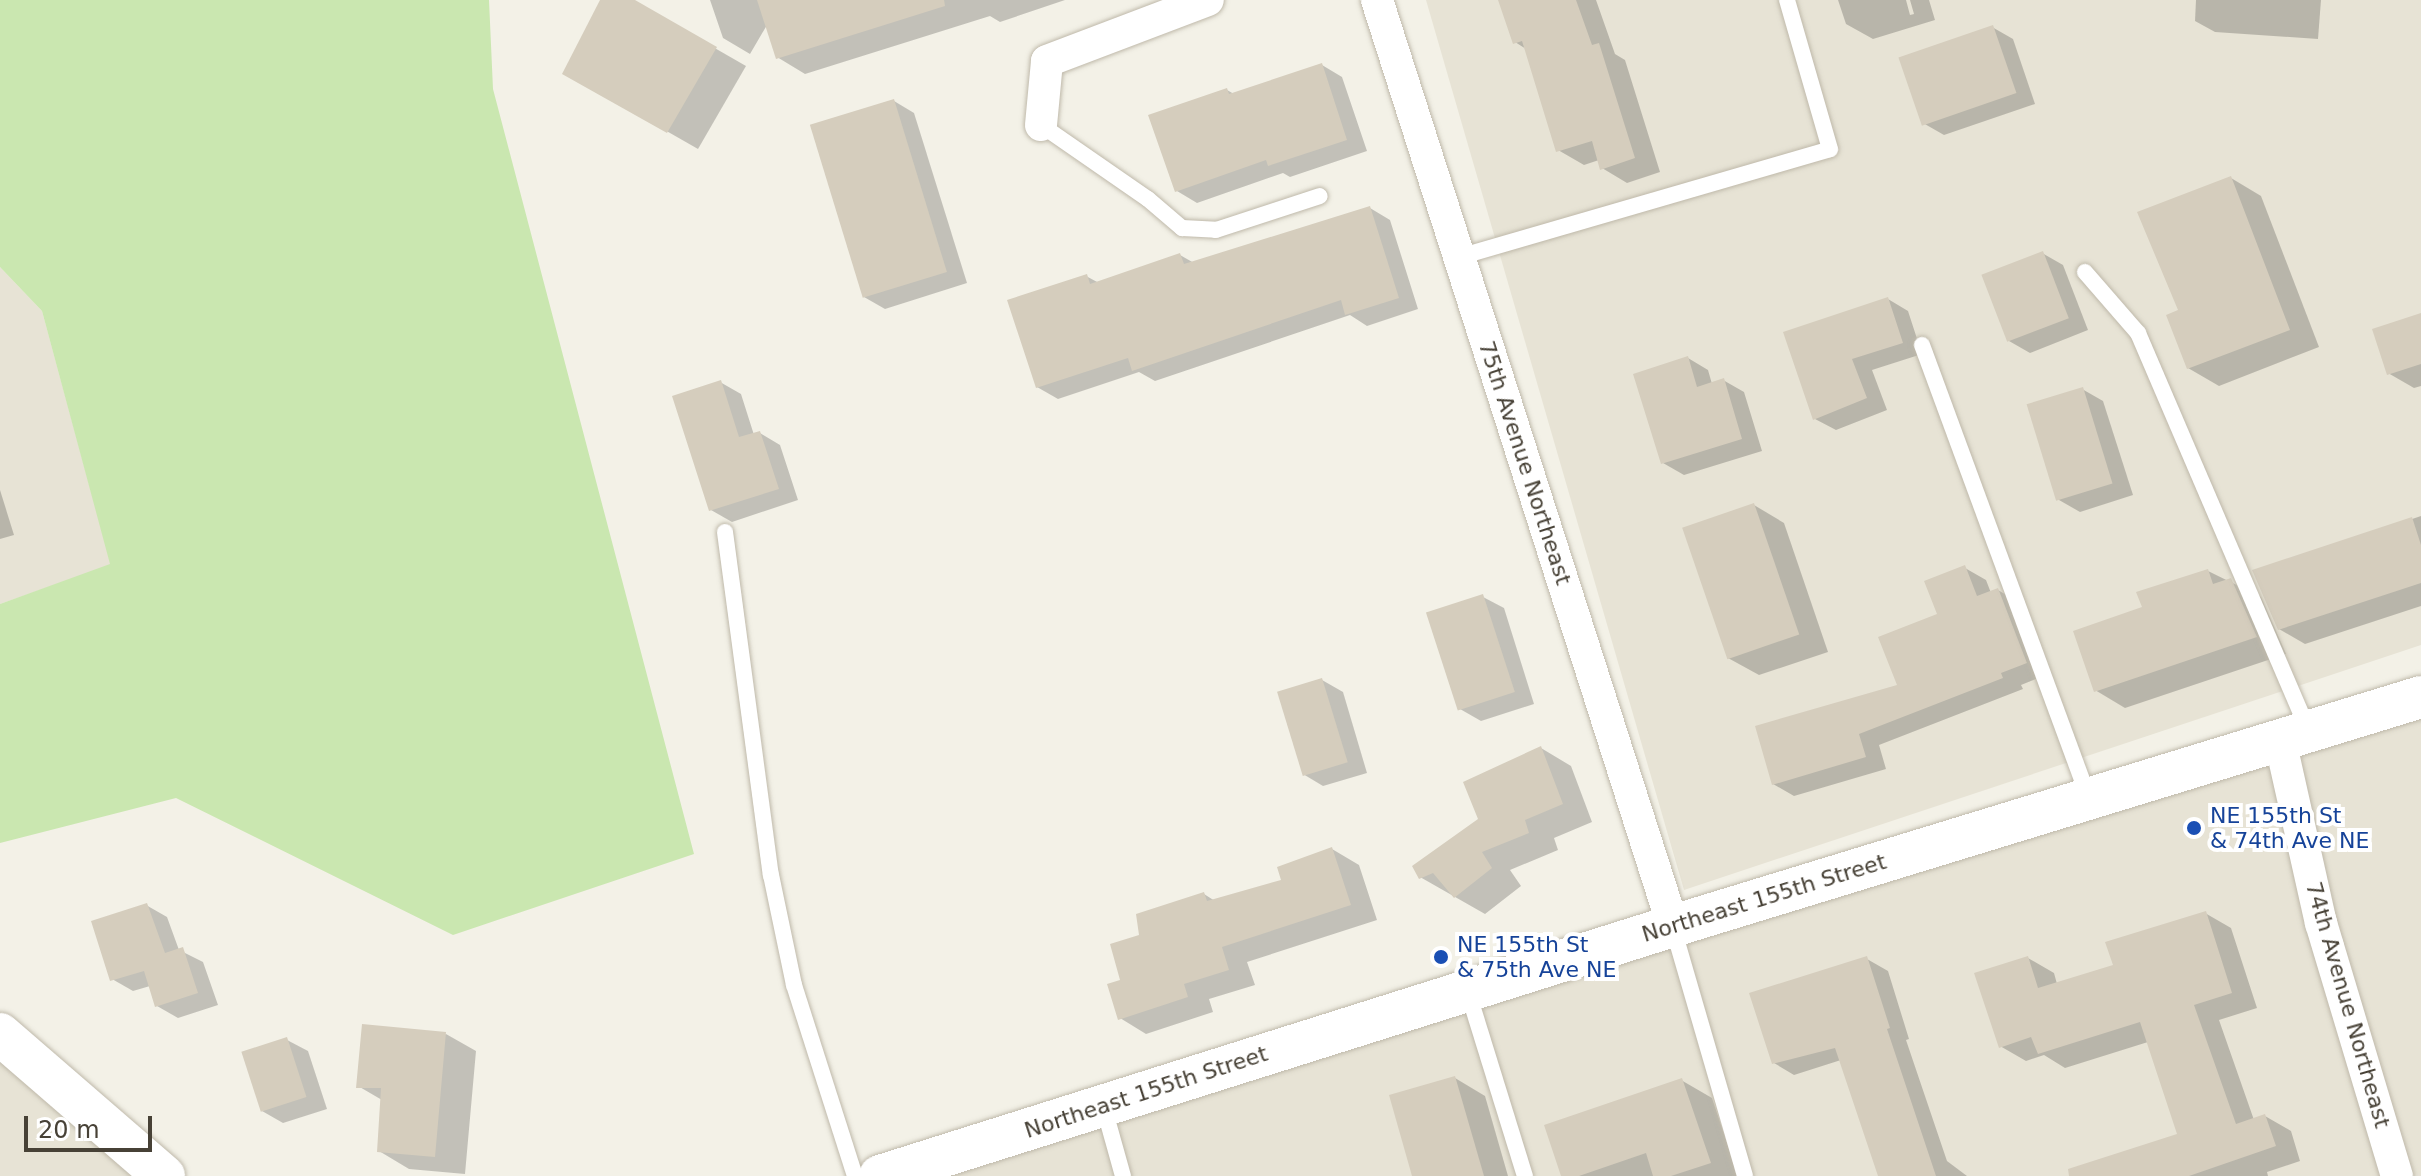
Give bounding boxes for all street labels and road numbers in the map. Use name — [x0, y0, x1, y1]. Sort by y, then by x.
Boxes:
street label: 75th Avenue Northeast — [1473, 338, 1577, 588]
street label: Northeast 155th Street — [1639, 848, 1889, 948]
street label: 74th Avenue Northeast — [2300, 879, 2396, 1131]
street label: Northeast 155th Street — [1021, 1040, 1271, 1144]

